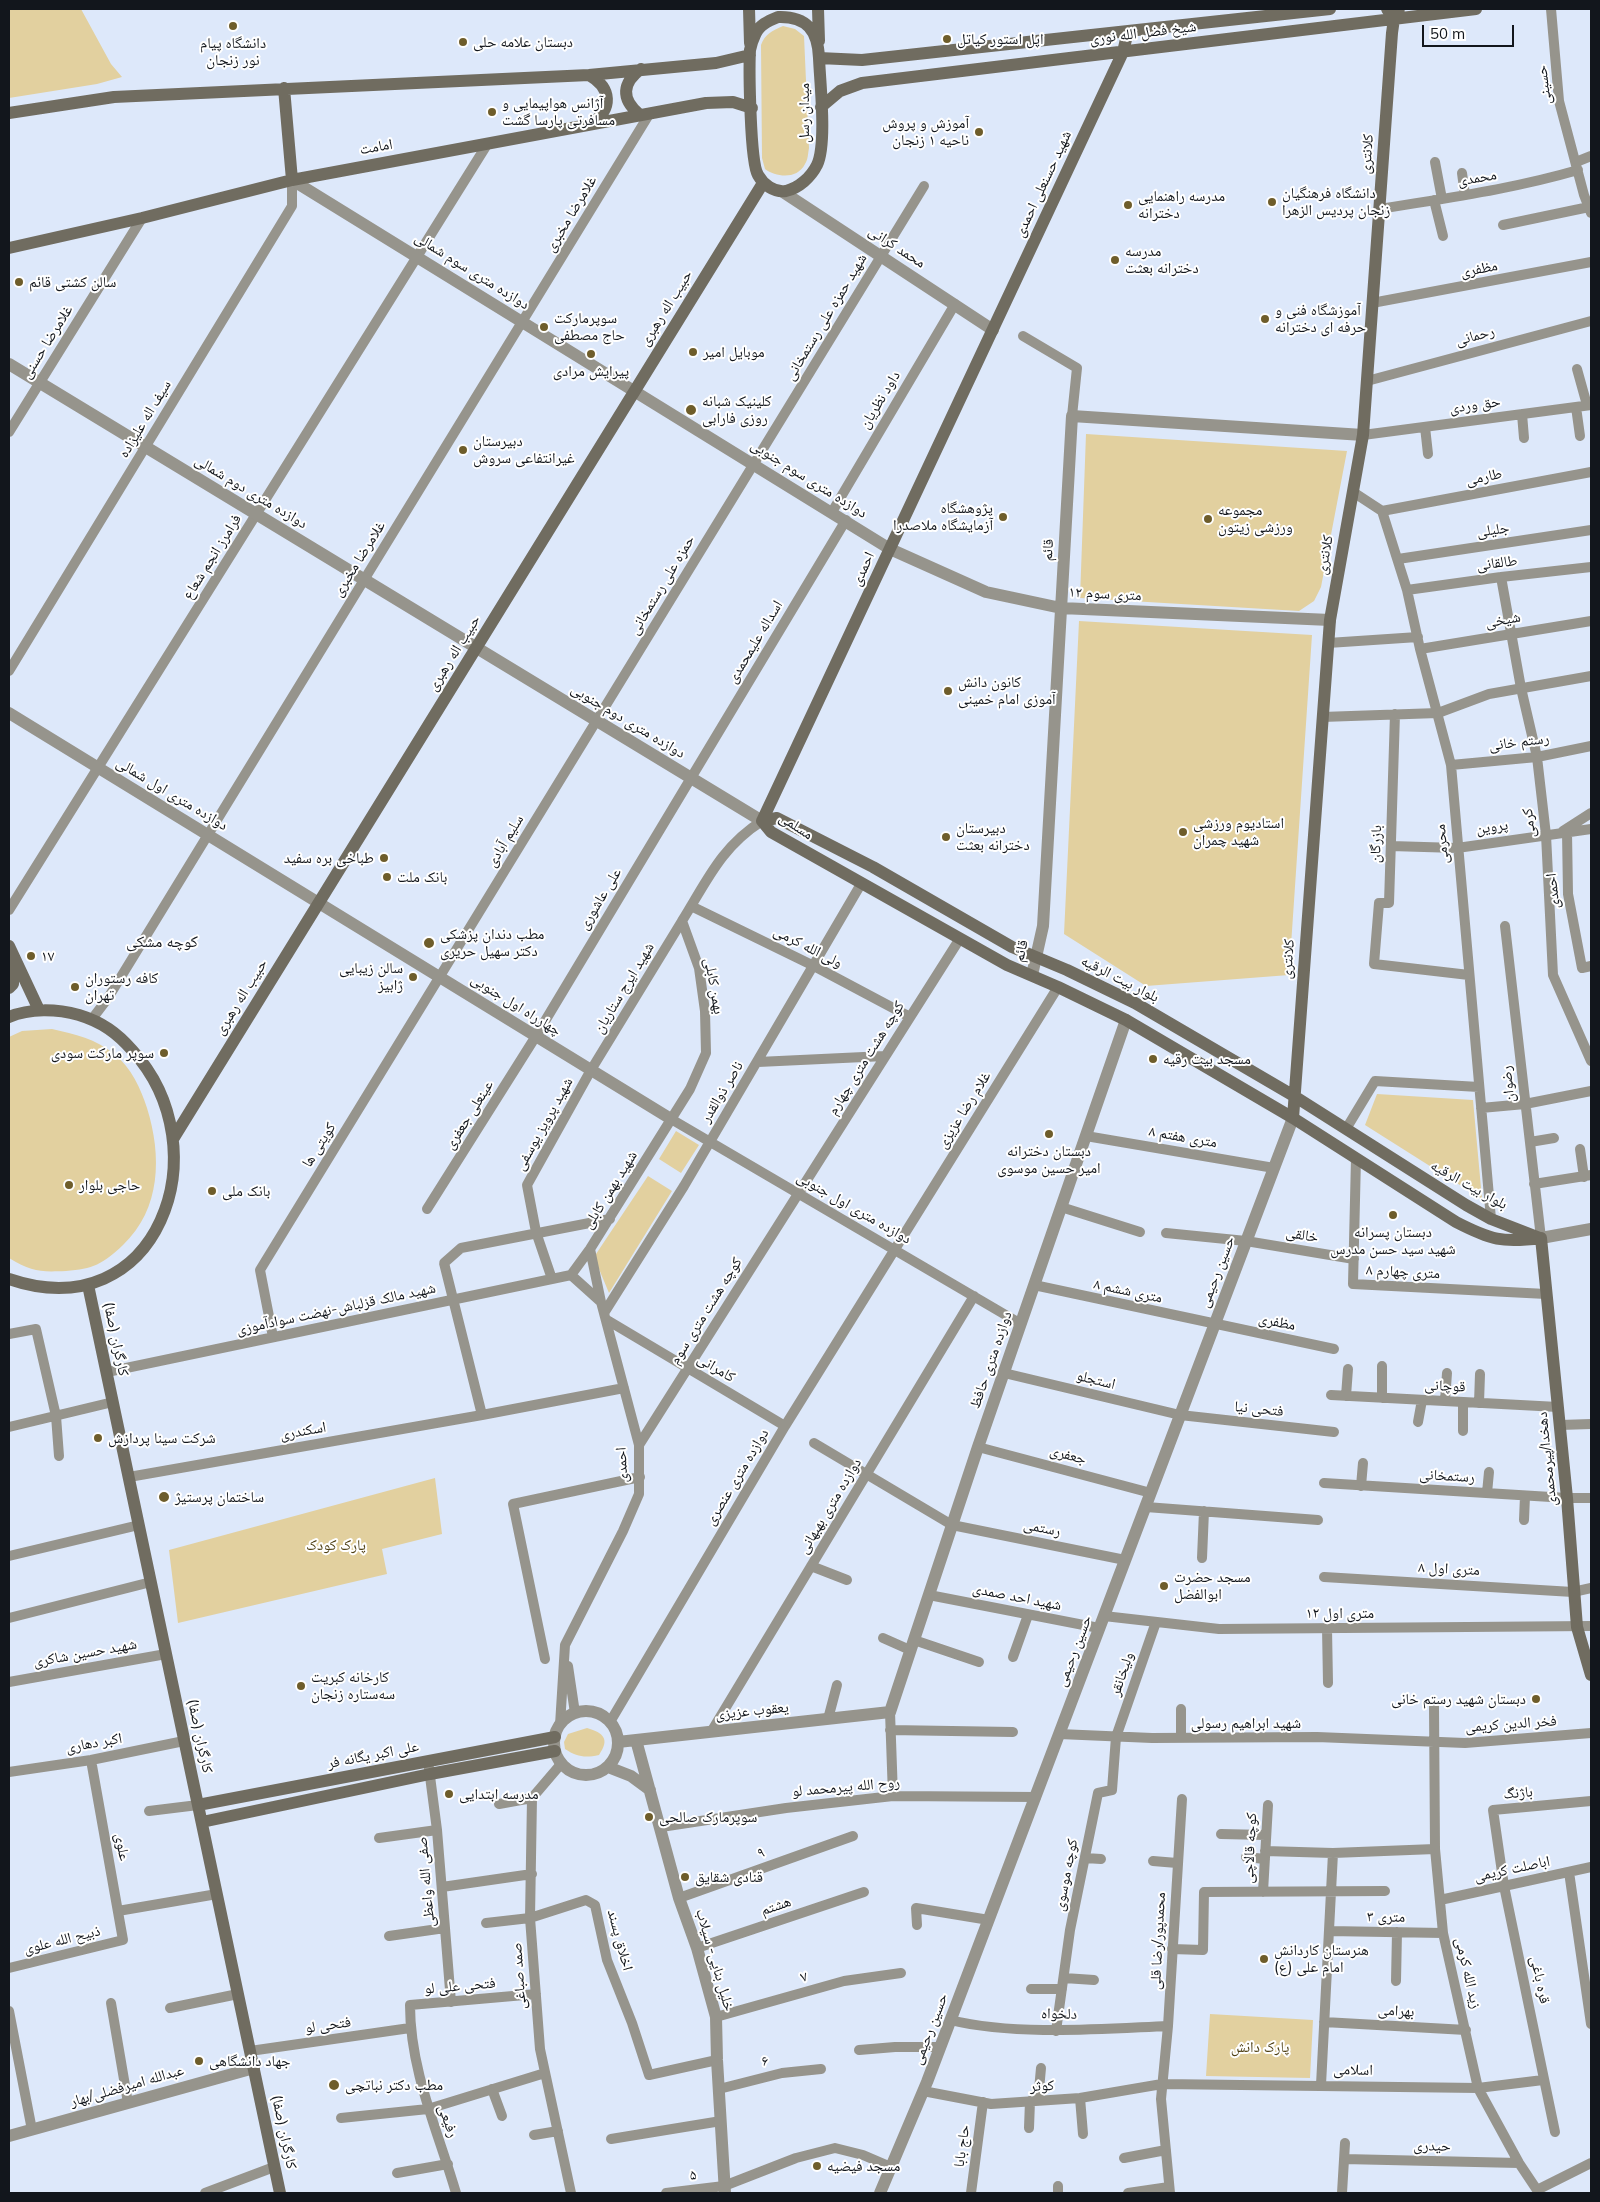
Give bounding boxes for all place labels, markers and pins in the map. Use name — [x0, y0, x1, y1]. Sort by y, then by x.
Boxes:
marker: دانشگاه پیام نور زنجان — [227, 20, 239, 32]
place label: اپل استور کیاتل — [957, 30, 1043, 48]
place label: دبستان علامه حلی — [473, 33, 573, 51]
marker: اپل استور کیاتل — [941, 33, 953, 45]
place label: دانشگاه پیام نور زنجان — [200, 34, 266, 69]
marker: دبستان علامه حلی — [457, 36, 469, 48]
place label: آژانس هواپیمایی و مسافرتی پارسا گشت — [502, 94, 615, 129]
marker: آژانس هواپیمایی و مسافرتی پارسا گشت — [486, 106, 498, 118]
place label: آموزش و پروش ناحیه ۱ زنجان — [882, 114, 969, 149]
marker: آموزش و پروش ناحیه ۱ زنجان — [973, 126, 985, 138]
place label: دانشگاه فرهنگیان زنجان پردیس الزهرا — [1282, 184, 1390, 219]
place label: مدرسه راهنمایی دخترانه — [1138, 187, 1225, 222]
marker: دانشگاه فرهنگیان زنجان پردیس الزهرا — [1266, 196, 1278, 208]
marker: مدرسه راهنمایی دخترانه — [1122, 199, 1134, 211]
place label: مدرسه دخترانه بعثت — [1125, 242, 1199, 277]
marker: مدرسه دخترانه بعثت — [1109, 254, 1121, 266]
place label: سالن کشتی قائم — [29, 273, 116, 291]
marker: سالن کشتی قائم — [13, 276, 25, 288]
place label: آموزشگاه فنی و حرفه ای دخترانه — [1275, 301, 1366, 336]
place label: سوپرمارکت حاج مصطفی — [554, 309, 625, 344]
marker: آموزشگاه فنی و حرفه ای دخترانه — [1259, 313, 1271, 325]
marker: سوپرمارکت حاج مصطفی — [538, 321, 550, 333]
place label: موبایل امیر — [703, 343, 765, 361]
marker: موبایل امیر — [687, 346, 699, 358]
marker: پیرایش مرادی — [585, 348, 597, 360]
place label: پیرایش مرادی — [553, 362, 629, 380]
place label: کلینیک شبانه روزی فارابی — [702, 392, 772, 427]
marker: کلینیک شبانه روزی فارابی — [684, 403, 698, 417]
place label: دبیرستان غیرانتفاعی سروش — [473, 432, 575, 467]
marker: دبیرستان غیرانتفاعی سروش — [457, 444, 469, 456]
place label: پژوهشگاه آزمایشگاه ملاصدرا — [893, 499, 993, 534]
place label: مجموعه ورزشی زیتون — [1218, 501, 1293, 536]
marker: پژوهشگاه آزمایشگاه ملاصدرا — [997, 511, 1009, 523]
marker: مجموعه ورزشی زیتون — [1202, 513, 1214, 525]
place label: کانون دانش آموزی امام خمینی — [958, 673, 1056, 708]
marker: کانون دانش آموزی امام خمینی — [942, 685, 954, 697]
place label: استادیوم ورزشی شهید چمران — [1193, 814, 1284, 849]
place label: دبیرستان دخترانه بعثت — [956, 819, 1030, 854]
marker: استادیوم ورزشی شهید چمران — [1177, 826, 1189, 838]
marker: دبیرستان دخترانه بعثت — [940, 831, 952, 843]
place label: طباخی بره سفید — [284, 849, 374, 867]
marker: طباخی بره سفید — [378, 852, 390, 864]
place label: بانک ملت — [397, 868, 447, 886]
marker: بانک ملت — [381, 871, 393, 883]
place label: مطب دندان پزشکی دکتر سهیل حریری — [440, 925, 544, 960]
marker: مطب دندان پزشکی دکتر سهیل حریری — [422, 936, 436, 950]
place label: ۱۷ — [41, 947, 54, 965]
marker: ۱۷ — [25, 950, 37, 962]
place label: سالن زیبایی ژابیز — [339, 959, 403, 994]
place label: کافه رستوران تهران — [85, 969, 158, 1004]
marker: سالن زیبایی ژابیز — [407, 971, 419, 983]
marker: کافه رستوران تهران — [69, 981, 81, 993]
place label: سوپر مارکت سودی — [51, 1044, 154, 1062]
marker: سوپر مارکت سودی — [158, 1047, 170, 1059]
place label: مسجد بیت رقیه — [1163, 1050, 1251, 1068]
marker: مسجد بیت رقیه — [1147, 1053, 1159, 1065]
marker: دبستان دخترانه امیر حسین موسوی — [1043, 1128, 1055, 1140]
place label: دبستان دخترانه امیر حسین موسوی — [997, 1142, 1101, 1177]
place label: حاجی بلوار — [79, 1176, 140, 1194]
marker: حاجی بلوار — [63, 1179, 75, 1191]
place label: بانک ملی — [222, 1182, 270, 1200]
marker: بانک ملی — [206, 1185, 218, 1197]
marker: دبستان پسرانه شهید سید حسن مدرس — [1387, 1209, 1399, 1221]
place label: دبستان پسرانه شهید سید حسن مدرس — [1330, 1223, 1456, 1258]
place label: شرکت سینا پردازش — [108, 1429, 216, 1447]
marker: شرکت سینا پردازش — [92, 1432, 104, 1444]
place label: ساختمان پرستیژ — [175, 1488, 264, 1506]
marker: ساختمان پرستیژ — [157, 1490, 171, 1504]
place label: مسجد حضرت ابوالفضل — [1174, 1568, 1251, 1603]
marker: مسجد حضرت ابوالفضل — [1158, 1580, 1170, 1592]
place label: کارخانه کبریت سه‌ستاره زنجان — [311, 1668, 395, 1703]
marker: کارخانه کبریت سه‌ستاره زنجان — [295, 1680, 307, 1692]
place label: دبستان شهید رستم خانی — [1391, 1690, 1526, 1708]
marker: دبستان شهید رستم خانی — [1530, 1693, 1542, 1705]
place label: مدرسه ابتدایی — [459, 1785, 539, 1803]
marker: مدرسه ابتدایی — [443, 1788, 455, 1800]
place label: سوپرمارک صالحی — [659, 1808, 757, 1826]
marker: سوپرمارک صالحی — [643, 1811, 655, 1823]
place label: قنادی شقایق — [695, 1868, 763, 1886]
marker: قنادی شقایق — [679, 1871, 691, 1883]
place label: هنرستان کاردانش امام علی (ع) — [1274, 1941, 1369, 1976]
marker: هنرستان کاردانش امام علی (ع) — [1258, 1953, 1270, 1965]
place label: جهاد دانشگاهی — [209, 2052, 291, 2070]
marker: جهاد دانشگاهی — [193, 2055, 205, 2067]
place label: مطب دکتر نباتچی — [345, 2076, 443, 2094]
marker: مطب دکتر نباتچی — [327, 2078, 341, 2092]
place label: مسجد فیضیه — [827, 2157, 900, 2175]
marker: مسجد فیضیه — [811, 2160, 823, 2172]

